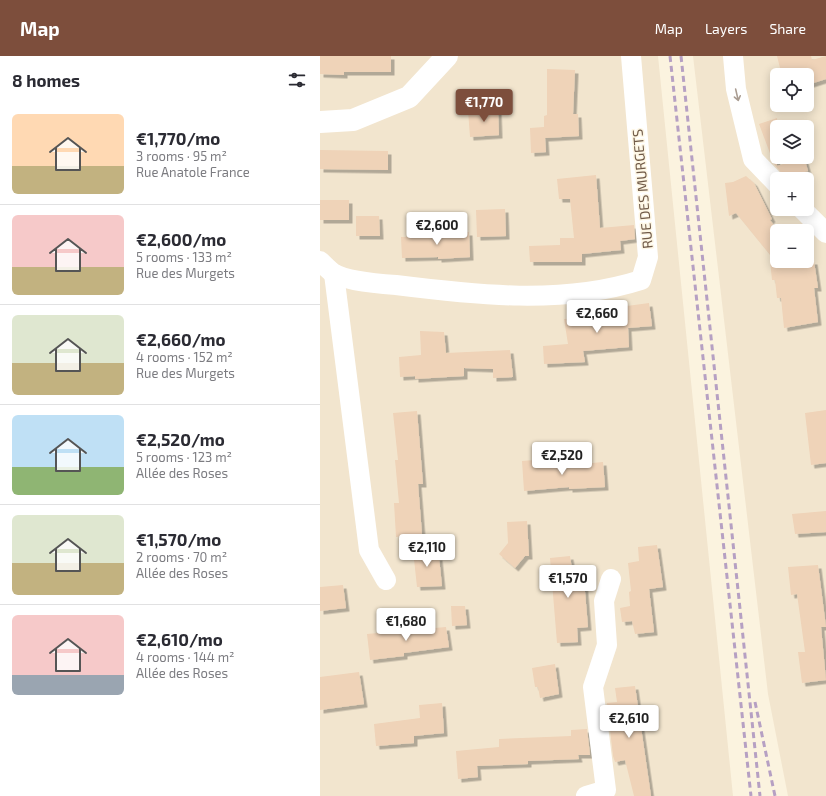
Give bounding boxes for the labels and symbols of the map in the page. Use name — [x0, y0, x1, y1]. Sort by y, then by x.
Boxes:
one-way arrow — [734, 88, 742, 101]
pin: €1,770 — [451, 89, 517, 123]
street label: RUE DES MURGETS — [628, 128, 656, 249]
pin: €2,600 — [404, 212, 470, 246]
pin: €2,660 — [564, 300, 630, 334]
pin: €2,520 — [529, 442, 595, 476]
pin: €2,110 — [394, 534, 460, 568]
pin: €1,570 — [535, 565, 601, 599]
pin: €1,680 — [373, 608, 439, 642]
pin: €2,610 — [596, 705, 662, 739]

